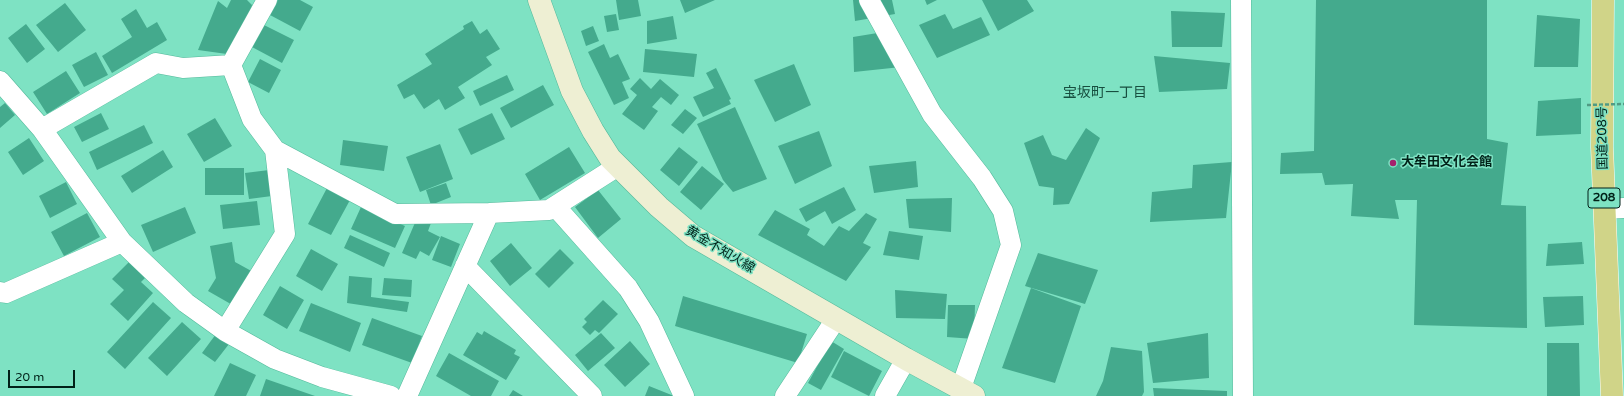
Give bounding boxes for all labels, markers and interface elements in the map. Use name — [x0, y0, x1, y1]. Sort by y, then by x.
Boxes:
district label: 宝坂町一丁目 — [1063, 85, 1147, 101]
street label: 国道208号 — [1595, 106, 1611, 170]
place label: 大牟田文化会館 — [1401, 155, 1492, 171]
marker: 大牟田文化会館 — [1388, 158, 1398, 168]
road number: 208 — [1588, 188, 1620, 208]
street label: 黄金不知火線 — [683, 223, 757, 277]
scale bar — [10, 362, 77, 388]
text: 20 m — [15, 370, 44, 384]

